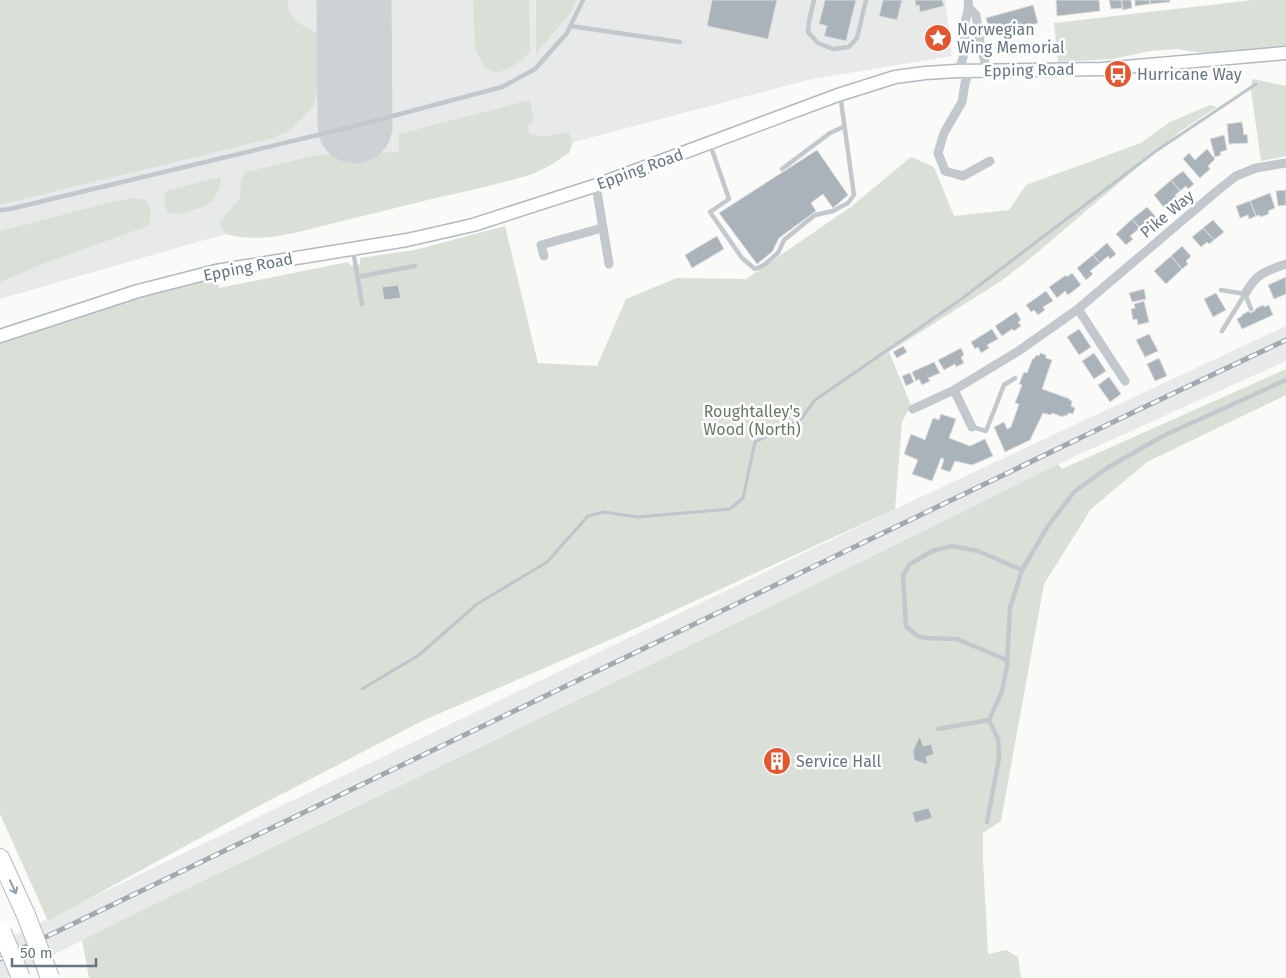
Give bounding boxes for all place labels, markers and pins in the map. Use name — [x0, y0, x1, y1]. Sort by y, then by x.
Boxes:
place label: Norwegian Wing Memorial — [957, 20, 1065, 57]
place icon: Norwegian Wing Memorial — [923, 23, 953, 53]
bus stop icon: Hurricane Way — [1103, 59, 1133, 89]
place label: Hurricane Way — [1137, 65, 1242, 84]
building icon: Service Hall — [762, 746, 792, 776]
place label: Service Hall — [796, 752, 881, 771]

